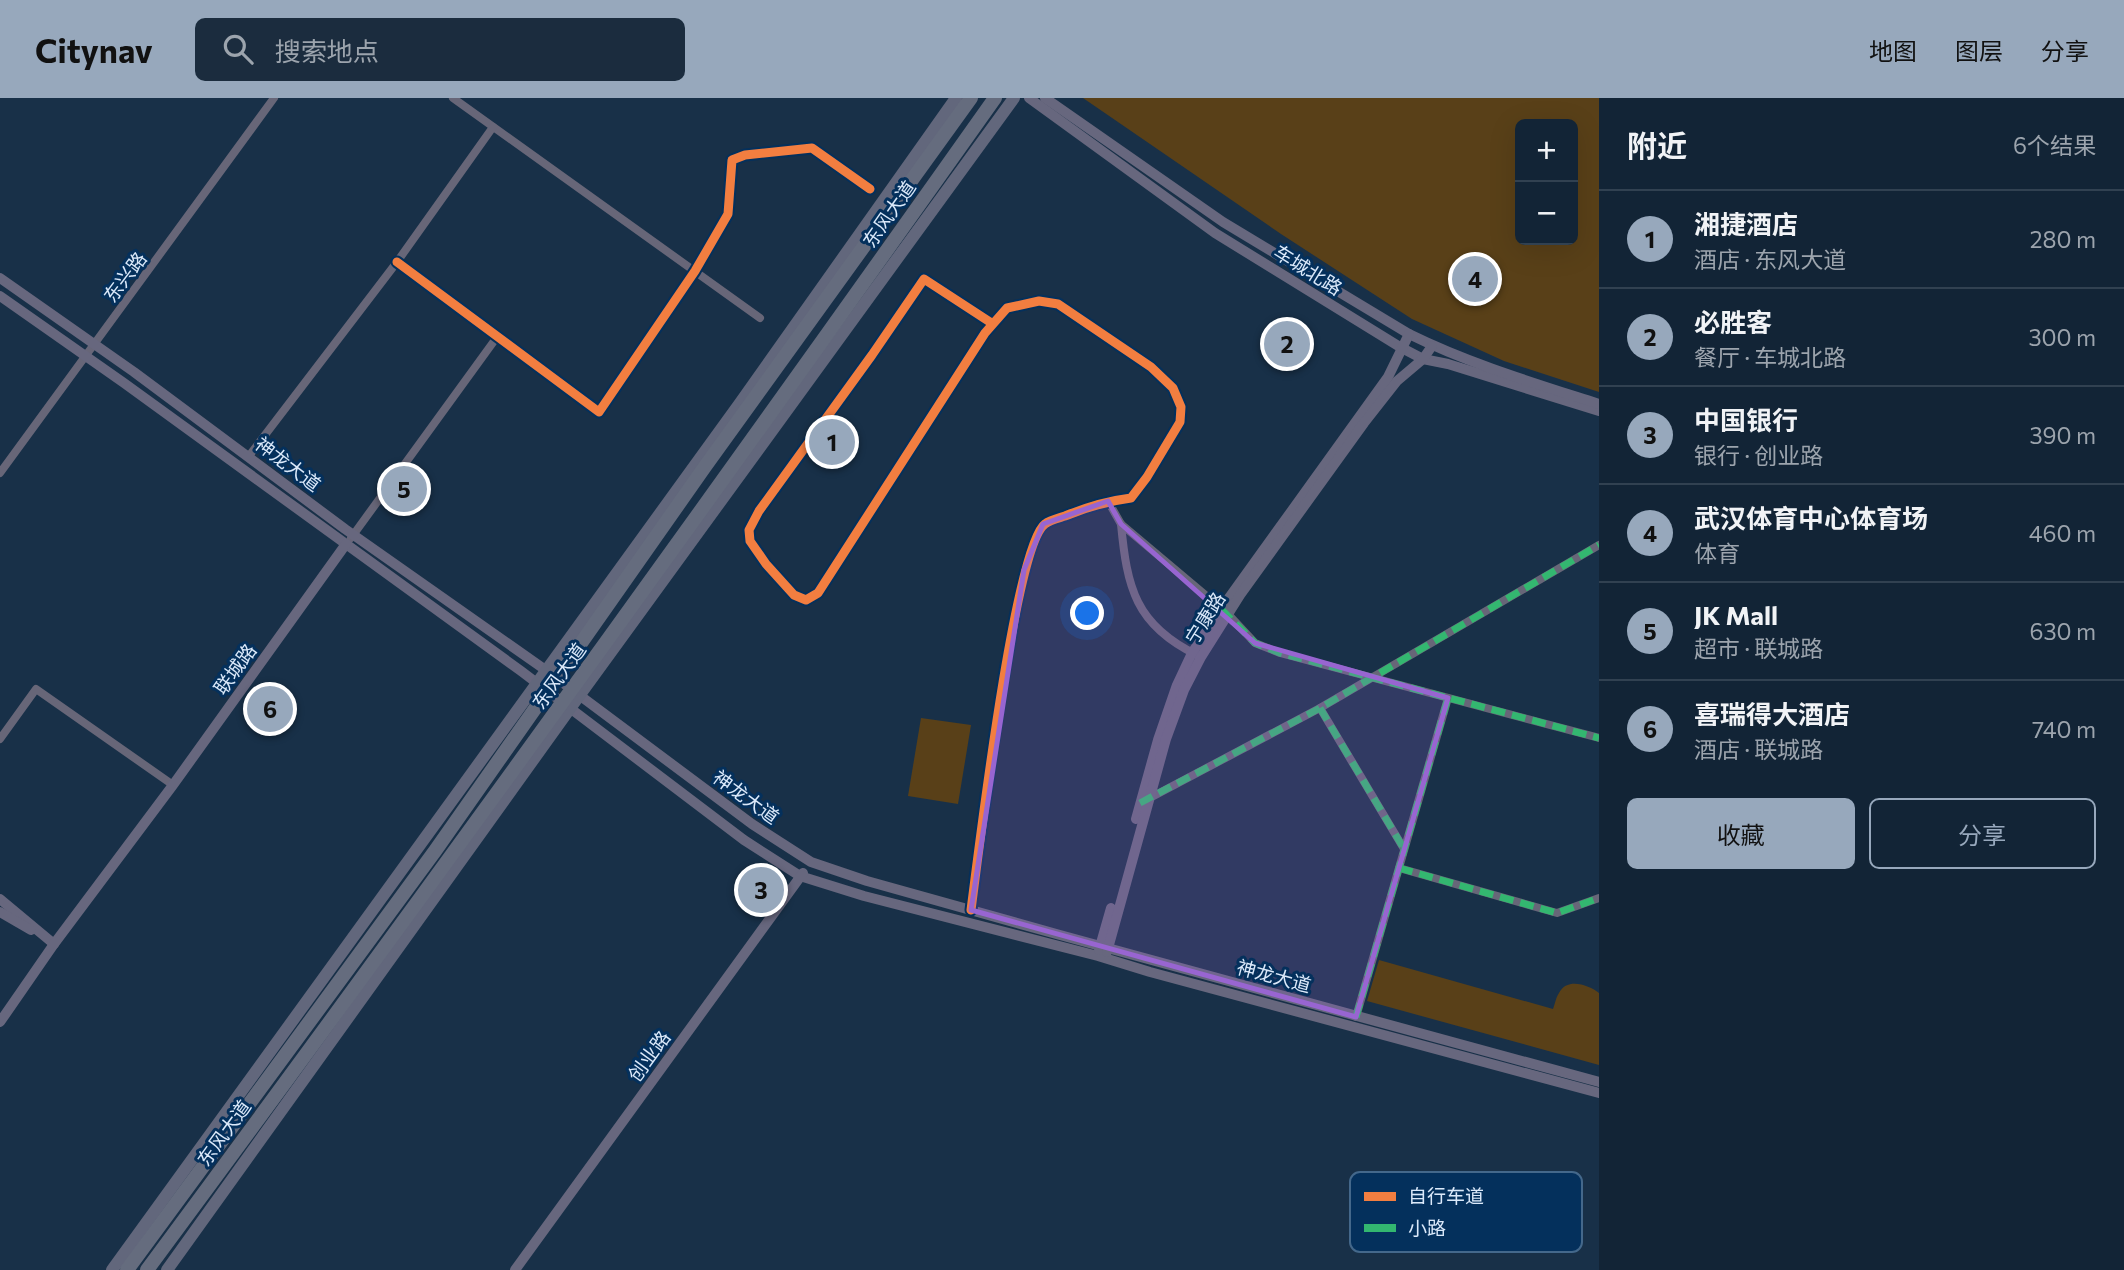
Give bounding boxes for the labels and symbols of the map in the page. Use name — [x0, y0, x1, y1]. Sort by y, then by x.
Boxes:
street label: 东风大道 — [857, 176, 920, 251]
street label: 车城北路 — [1270, 240, 1347, 299]
street label: 东兴路 — [98, 247, 151, 306]
pin: 4 — [1452, 253, 1498, 305]
pin: 2 — [1264, 318, 1310, 370]
pin: 1 — [809, 416, 855, 468]
street label: 神龙大道 — [251, 432, 326, 496]
pin: 5 — [381, 463, 427, 515]
street label: 宁康路 — [1180, 587, 1229, 648]
your location — [1070, 596, 1104, 630]
street label: 东风大道 — [527, 638, 590, 713]
street label: 联城路 — [209, 639, 261, 699]
pin: 6 — [247, 683, 293, 735]
street label: 神龙大道 — [709, 765, 784, 828]
pin: 3 — [738, 864, 784, 916]
street label: 神龙大道 — [1234, 955, 1314, 996]
street label: 创业路 — [623, 1026, 675, 1086]
street label: 东风大道 — [192, 1095, 255, 1170]
legend — [1350, 1172, 1582, 1252]
text: 自行车道 — [1408, 1184, 1484, 1207]
text: 小路 — [1408, 1216, 1446, 1239]

